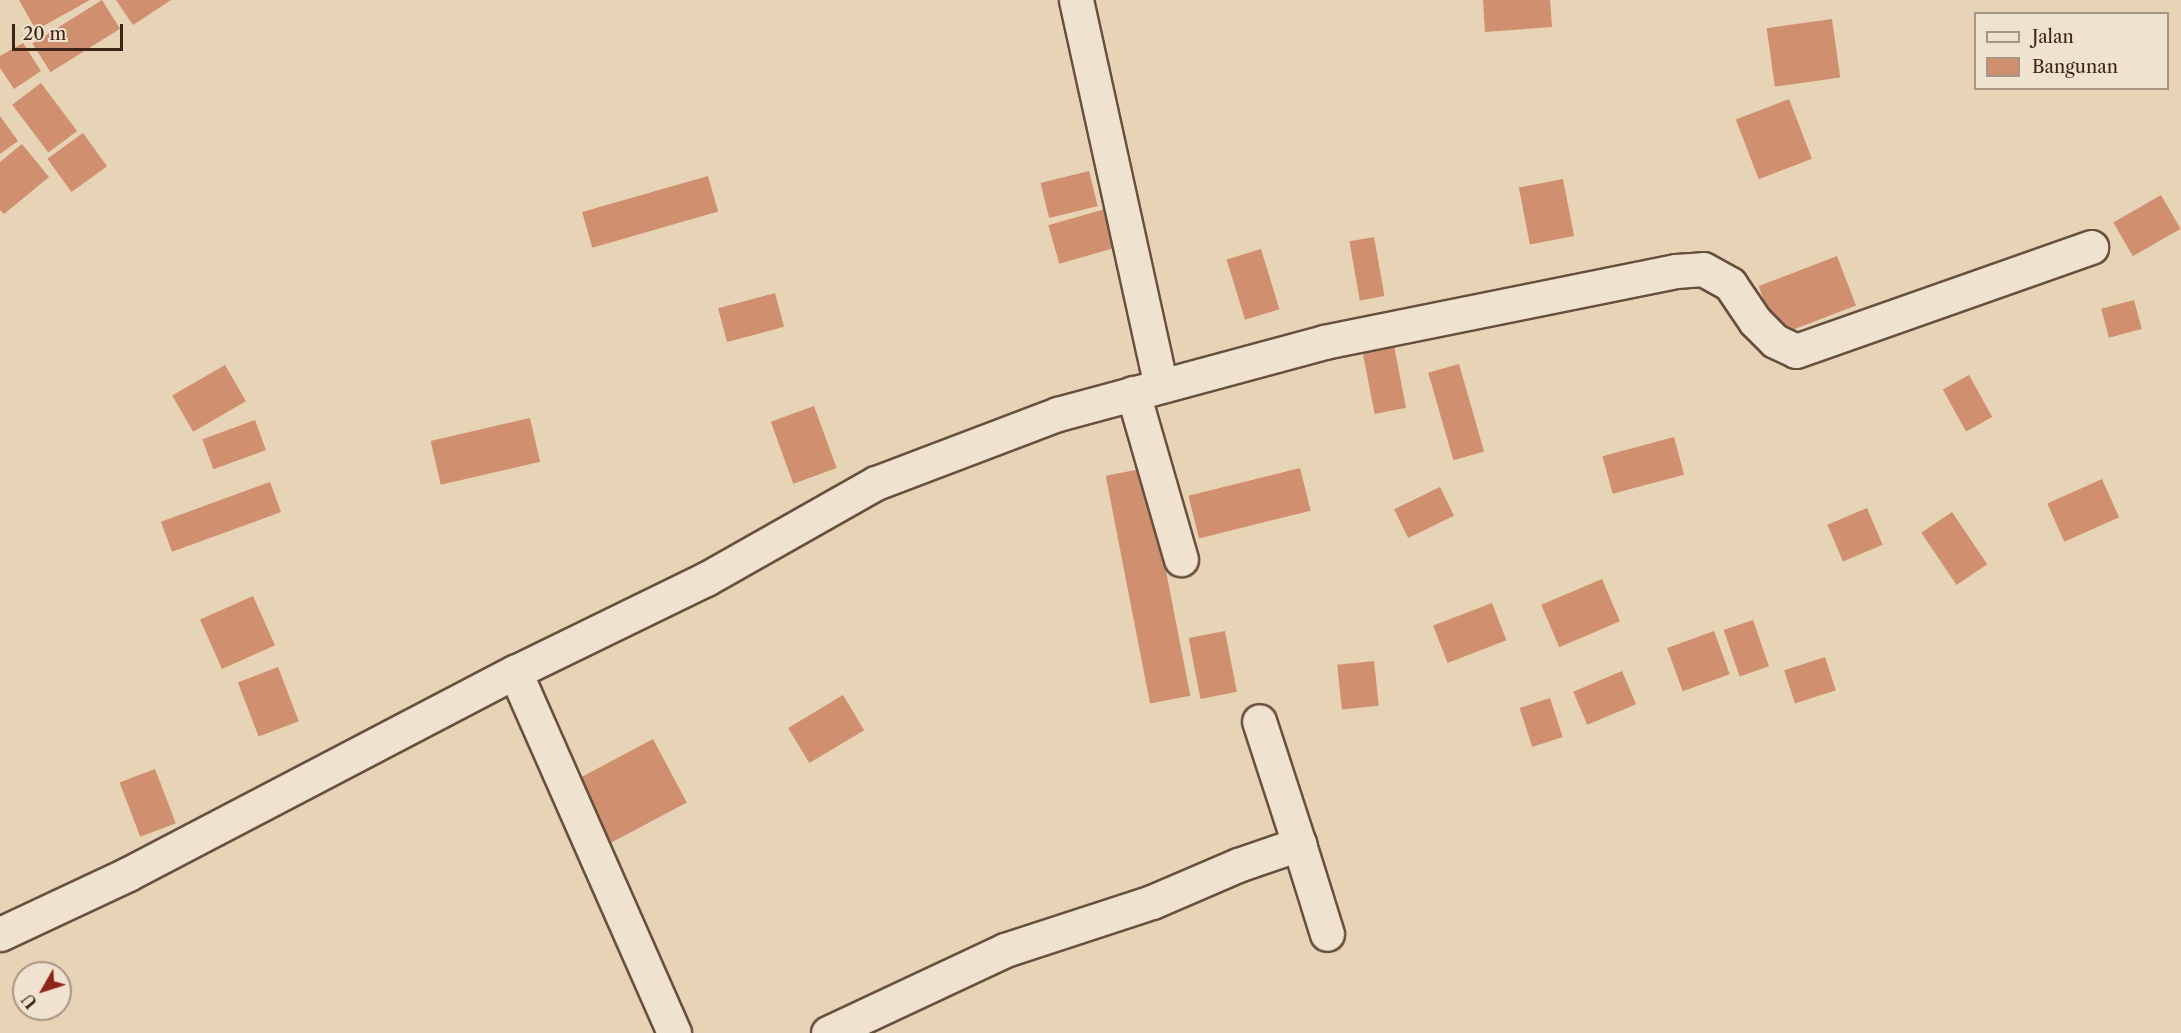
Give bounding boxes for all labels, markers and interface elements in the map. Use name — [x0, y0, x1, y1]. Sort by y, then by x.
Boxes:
scale bar — [15, 12, 126, 50]
legend — [1974, 12, 2169, 90]
text: 20 m — [23, 23, 66, 45]
text: Jalan — [2032, 26, 2074, 48]
text: Bangunan — [2032, 56, 2118, 78]
north arrow — [12, 961, 72, 1021]
text: U — [18, 990, 41, 1012]

